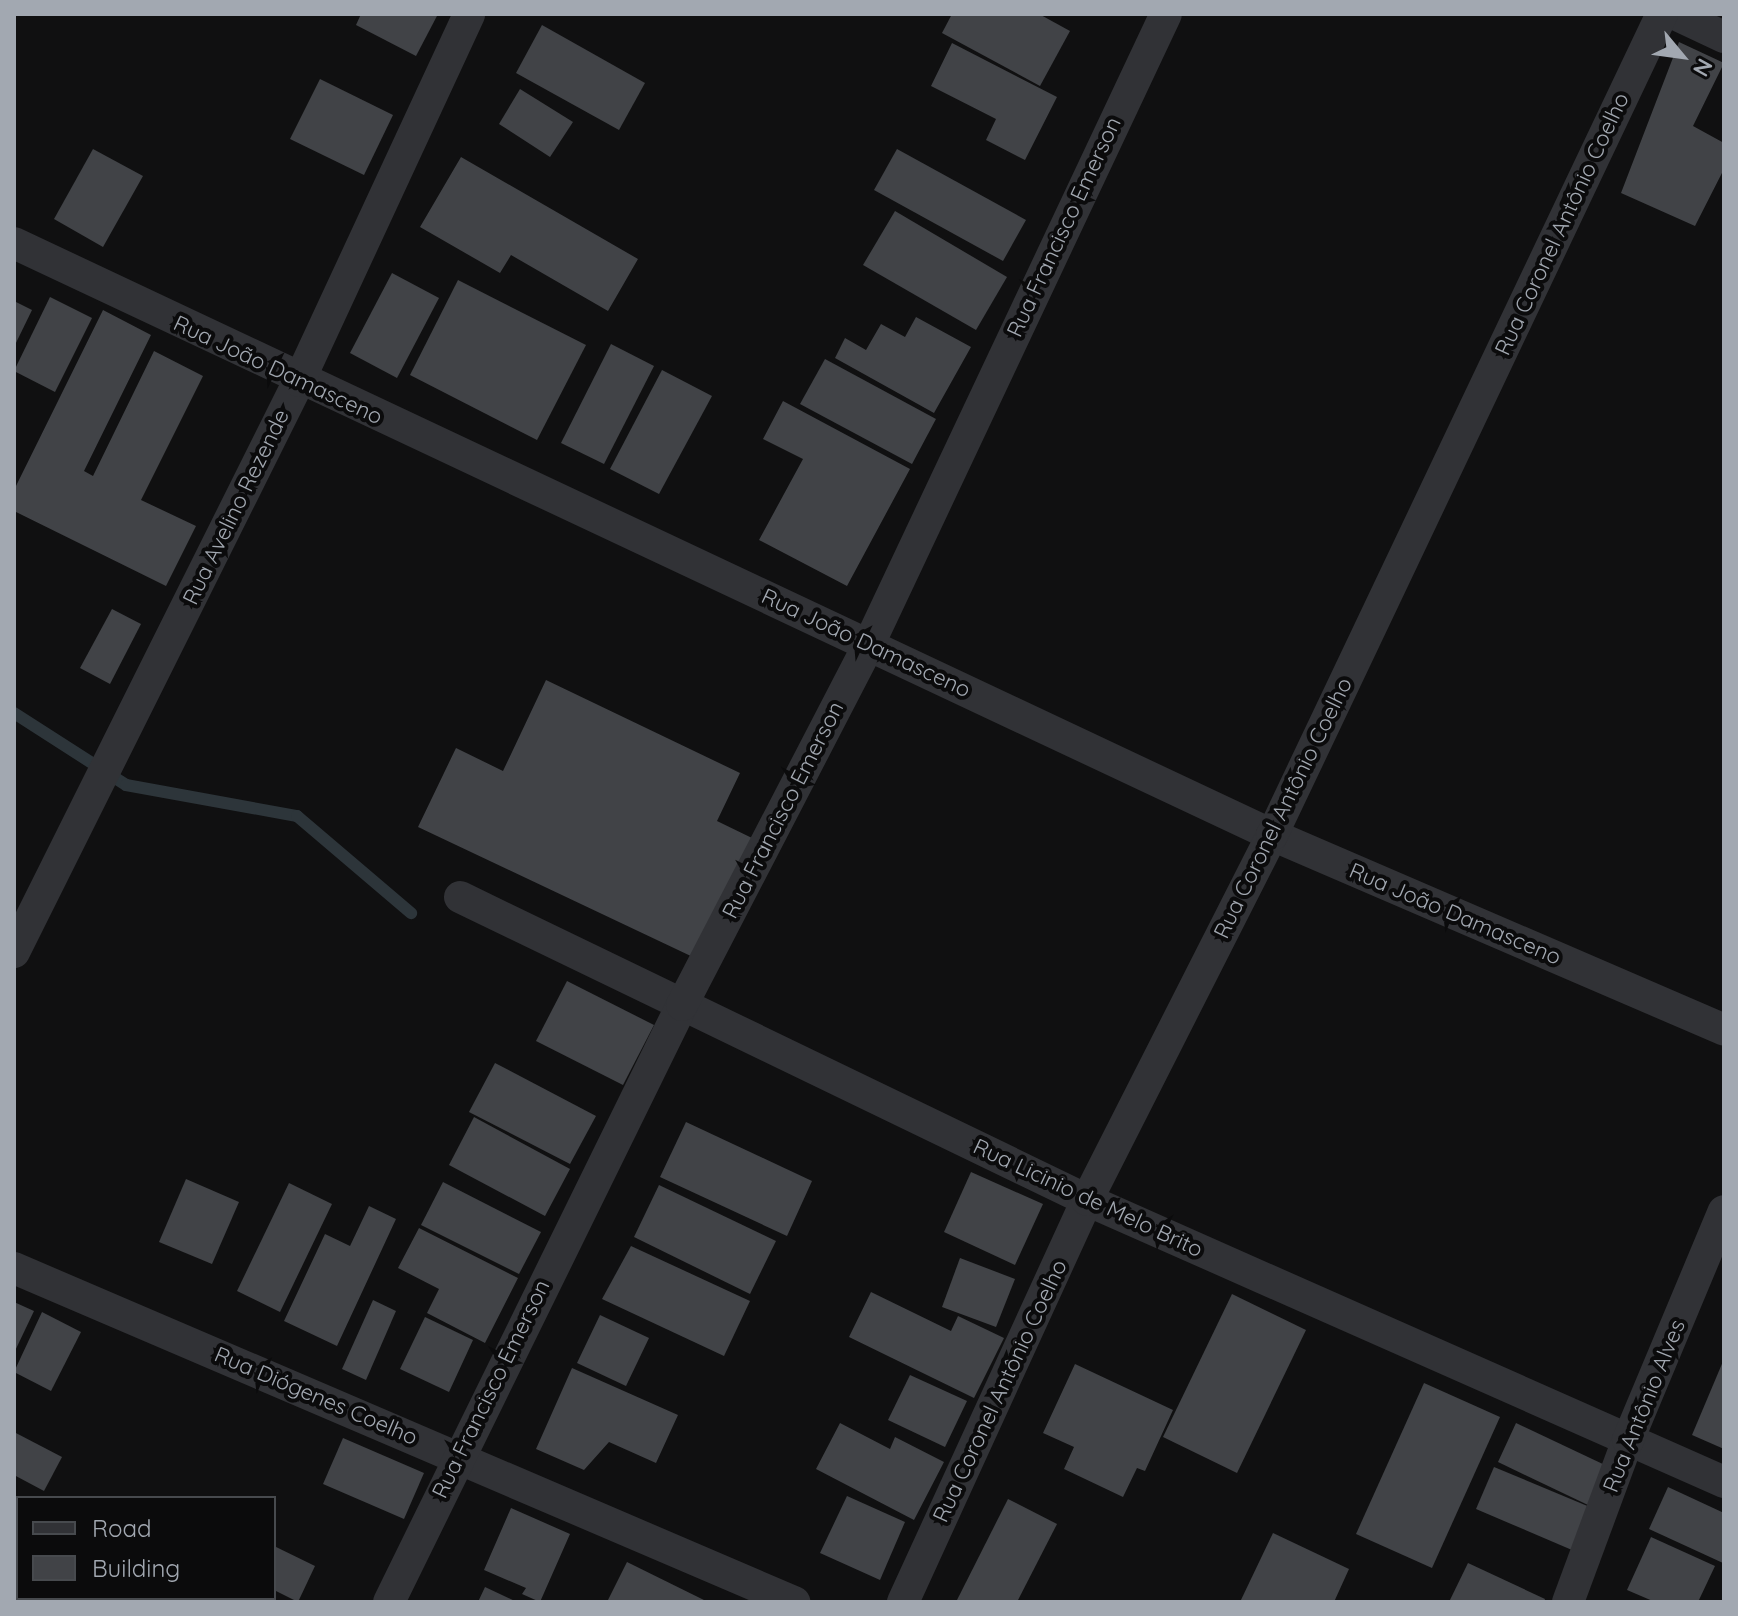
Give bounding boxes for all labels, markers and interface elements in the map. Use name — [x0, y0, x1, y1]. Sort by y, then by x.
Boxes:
north arrow — [1642, 16, 1722, 96]
text: N — [1687, 54, 1719, 81]
street label: Rua Coronel Antônio Coelho — [1489, 88, 1635, 360]
street label: Rua Francisco Emerson — [1001, 113, 1127, 341]
street label: Rua João Damasceno — [169, 310, 387, 430]
street label: Rua Avelino Rezende — [177, 405, 295, 609]
street label: Rua João Damasceno — [757, 583, 975, 703]
street label: Rua Coronel Antônio Coelho — [1208, 673, 1358, 943]
street label: Rua Francisco Emerson — [717, 697, 849, 923]
street label: Rua João Damasceno — [1345, 857, 1565, 971]
street label: Rua Licinio de Melo Brito — [969, 1133, 1207, 1263]
street label: Rua Coronel Antônio Coelho — [927, 1255, 1073, 1527]
street label: Rua Francisco Emerson — [427, 1275, 555, 1503]
street label: Rua Antônio Alves — [1597, 1316, 1691, 1496]
street label: Rua Diógenes Coelho — [210, 1341, 422, 1451]
legend — [16, 1496, 276, 1600]
text: Road — [92, 1513, 152, 1543]
text: Building — [92, 1553, 180, 1583]

